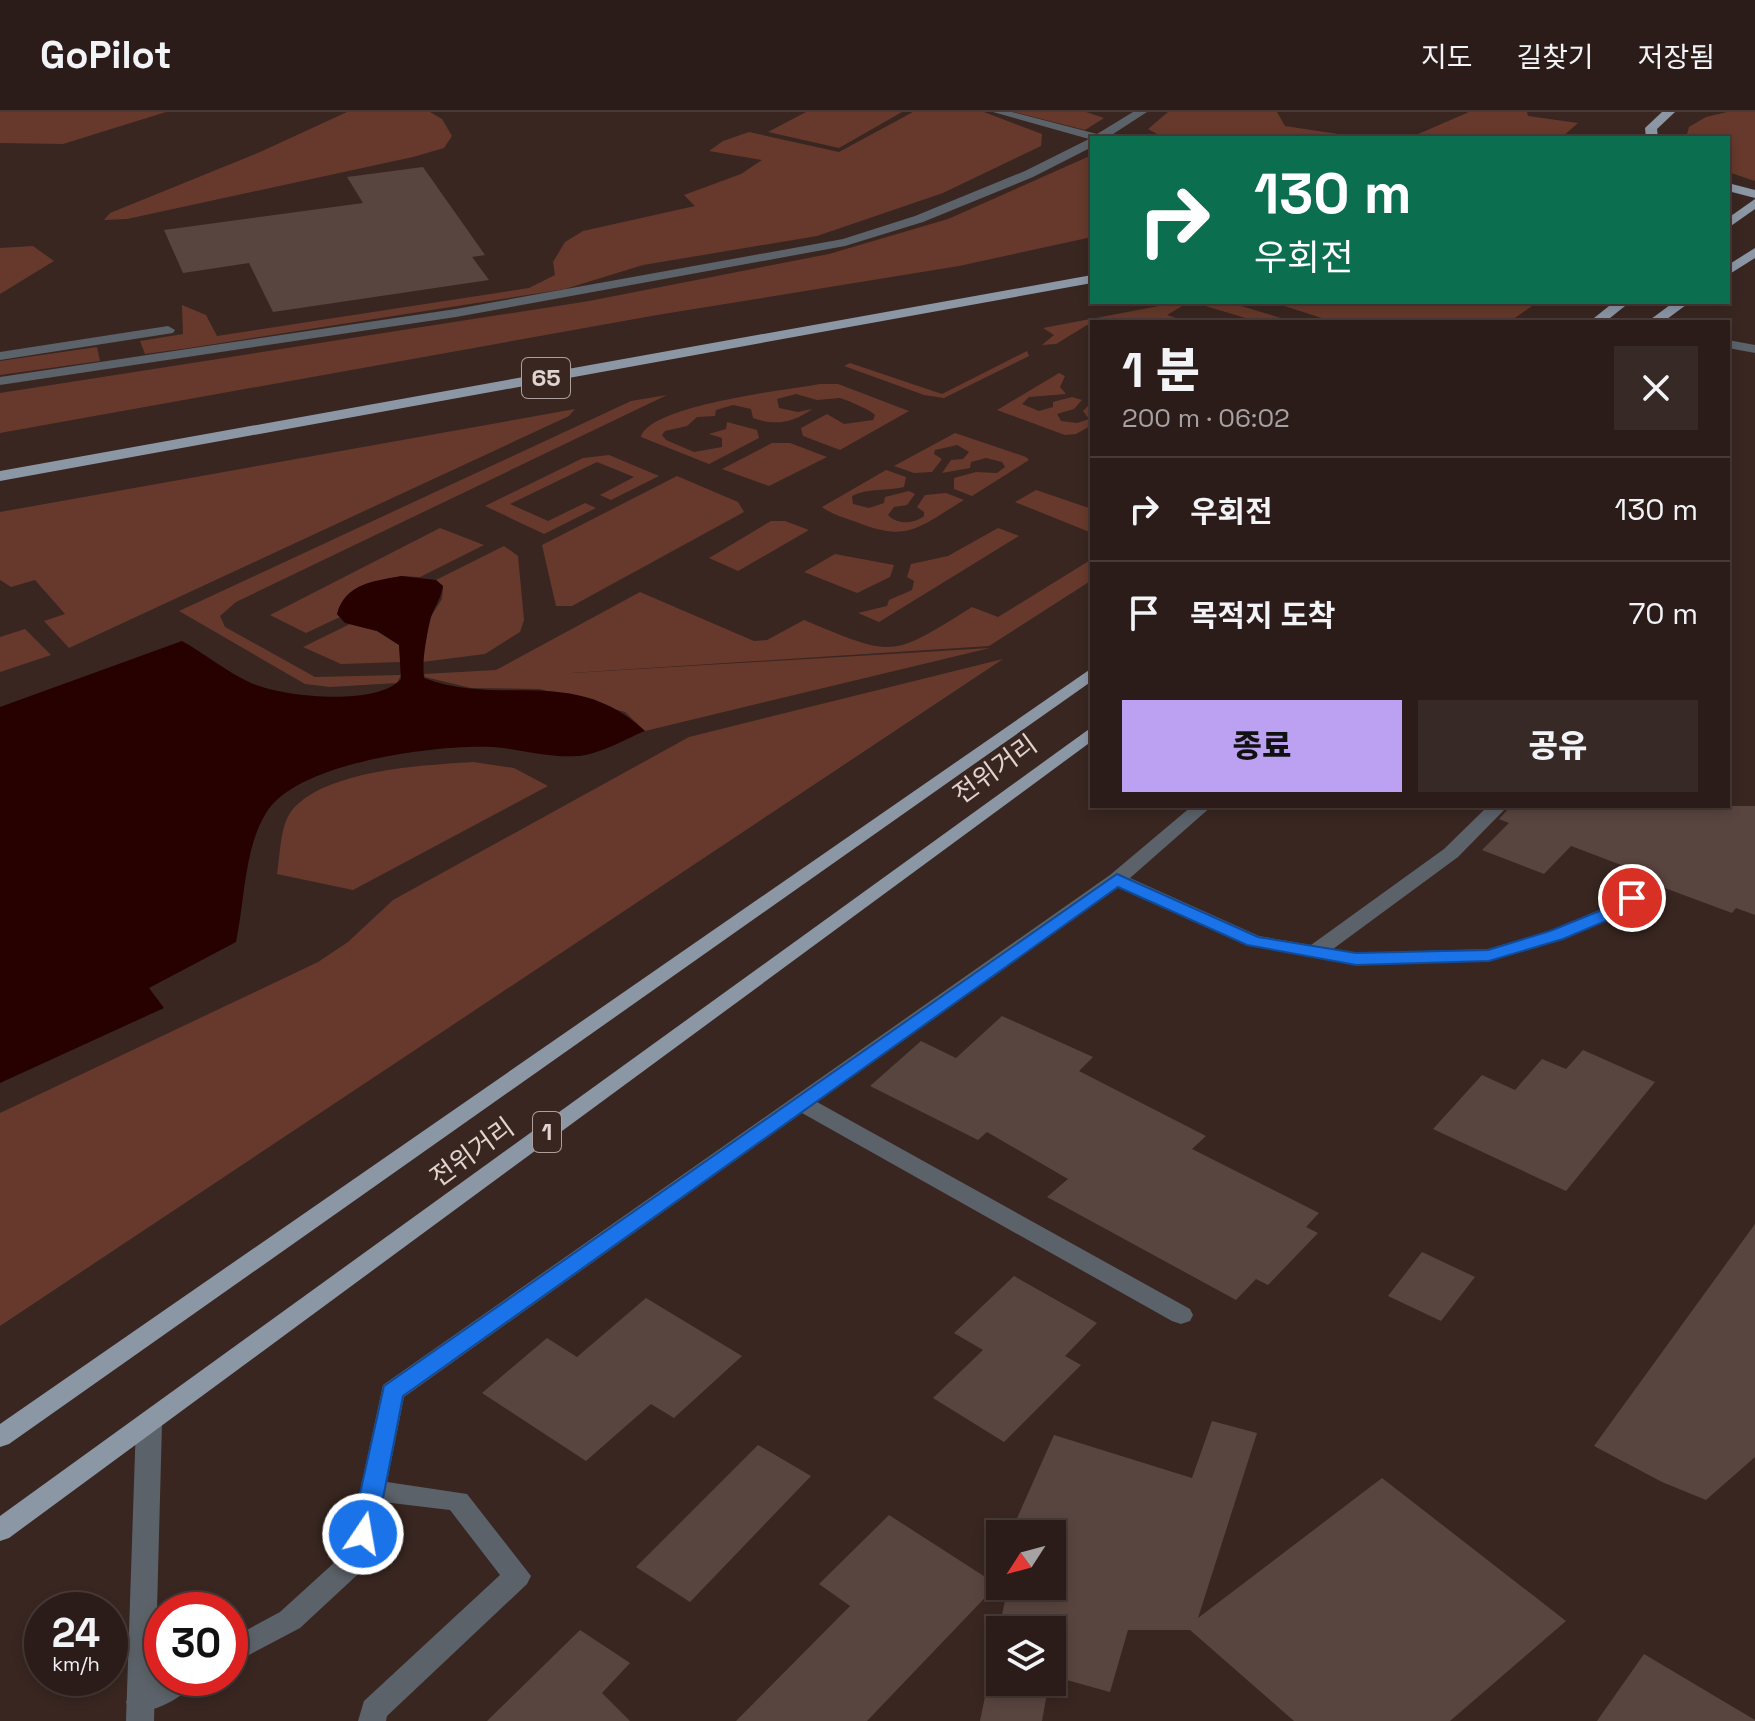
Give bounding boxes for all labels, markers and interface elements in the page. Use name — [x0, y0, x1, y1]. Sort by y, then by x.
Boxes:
text: GoPilot — [40, 31, 172, 79]
text: 지도 — [1421, 39, 1472, 75]
text: 길찾기 — [1516, 39, 1594, 75]
text: 저장됨 — [1638, 39, 1715, 75]
text: 130 m — [1254, 158, 1412, 229]
icon: right — [1122, 168, 1226, 272]
text: 우회전 — [1254, 235, 1353, 281]
text: 1 분 — [1122, 340, 1200, 401]
button: close — [1614, 346, 1698, 430]
road number: 65 — [522, 358, 570, 398]
text: 200 m · 06:02 — [1122, 401, 1290, 435]
icon: right — [1122, 487, 1166, 531]
text: 130 m — [1615, 490, 1698, 529]
text: 우회전 — [1190, 492, 1273, 531]
icon: arrive — [1122, 591, 1166, 635]
text: 70 m — [1629, 594, 1698, 633]
text: 목적지 도착 — [1190, 596, 1336, 635]
button: 종료 — [1122, 700, 1402, 792]
button: 공유 — [1418, 700, 1698, 792]
street label: 전위거리 — [946, 727, 1044, 811]
pin — [1598, 864, 1666, 932]
icon: arrive — [1610, 876, 1654, 920]
street label: 전위거리 — [423, 1110, 521, 1194]
road number: 1 — [533, 1112, 561, 1152]
position arrow — [321, 1492, 405, 1576]
north arrow — [986, 1520, 1066, 1600]
map controls — [986, 1520, 1066, 1696]
speed limit sign: 30 — [144, 1592, 248, 1696]
text: 24 — [52, 1608, 100, 1659]
button: layers — [986, 1616, 1066, 1696]
text: km/h — [52, 1651, 100, 1677]

